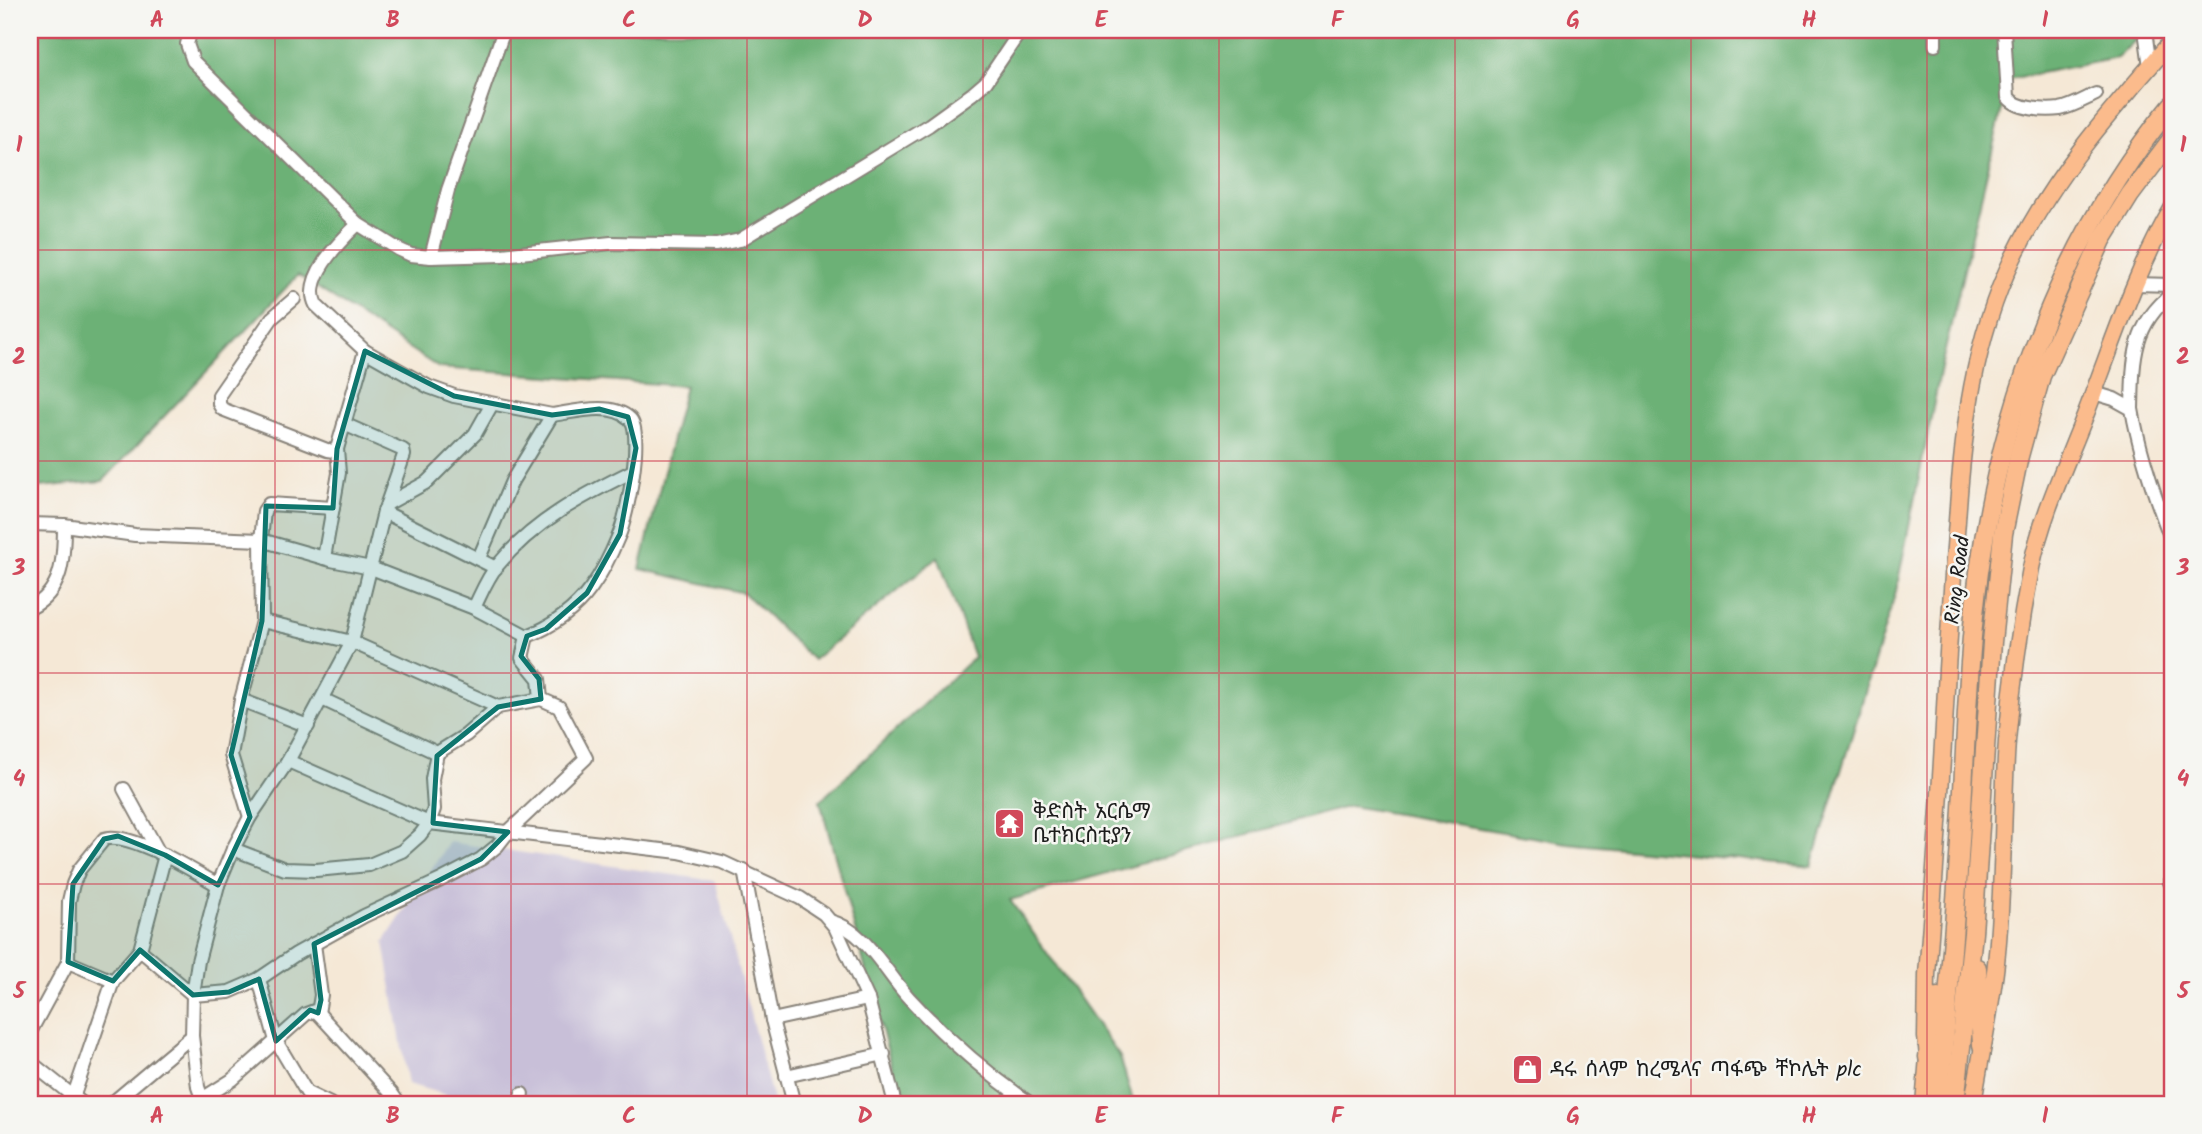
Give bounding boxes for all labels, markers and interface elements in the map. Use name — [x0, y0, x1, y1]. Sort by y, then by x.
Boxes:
text: A — [150, 3, 164, 39]
text: B — [386, 3, 400, 39]
text: C — [622, 3, 636, 39]
text: D — [857, 3, 873, 39]
text: E — [1095, 3, 1109, 39]
text: F — [1331, 3, 1345, 39]
text: G — [1566, 3, 1580, 39]
text: H — [1802, 3, 1817, 39]
text: I — [2041, 3, 2049, 39]
text: 1 — [16, 128, 23, 164]
text: 1 — [2180, 128, 2187, 164]
text: 2 — [12, 340, 26, 376]
text: 2 — [2176, 340, 2190, 376]
street label: Ring Road — [1937, 534, 1980, 626]
text: 3 — [12, 551, 26, 587]
text: 3 — [2176, 551, 2190, 587]
text: 4 — [13, 762, 26, 798]
text: 4 — [2177, 762, 2190, 798]
place label: ቅድስት አርሴማ ቤተክርስቲያን — [1033, 796, 1151, 853]
temple icon: ቅድስት አርሴማ ቤተክርስቲያን — [993, 806, 1027, 840]
text: 5 — [12, 974, 27, 1010]
text: 5 — [2176, 974, 2191, 1010]
shop icon: ዳሩ ሰላም ከረሜላና ጣፋጭ ቸኮሌት plc — [1510, 1052, 1544, 1086]
place label: ዳሩ ሰላም ከረሜላና ጣፋጭ ቸኮሌት plc — [1550, 1054, 1862, 1087]
text: A — [150, 1099, 164, 1134]
text: B — [386, 1099, 400, 1134]
text: C — [622, 1099, 636, 1134]
text: D — [857, 1099, 873, 1134]
text: E — [1095, 1099, 1109, 1134]
text: F — [1331, 1099, 1345, 1134]
text: G — [1566, 1099, 1580, 1134]
text: H — [1802, 1099, 1817, 1134]
text: I — [2041, 1099, 2049, 1134]

